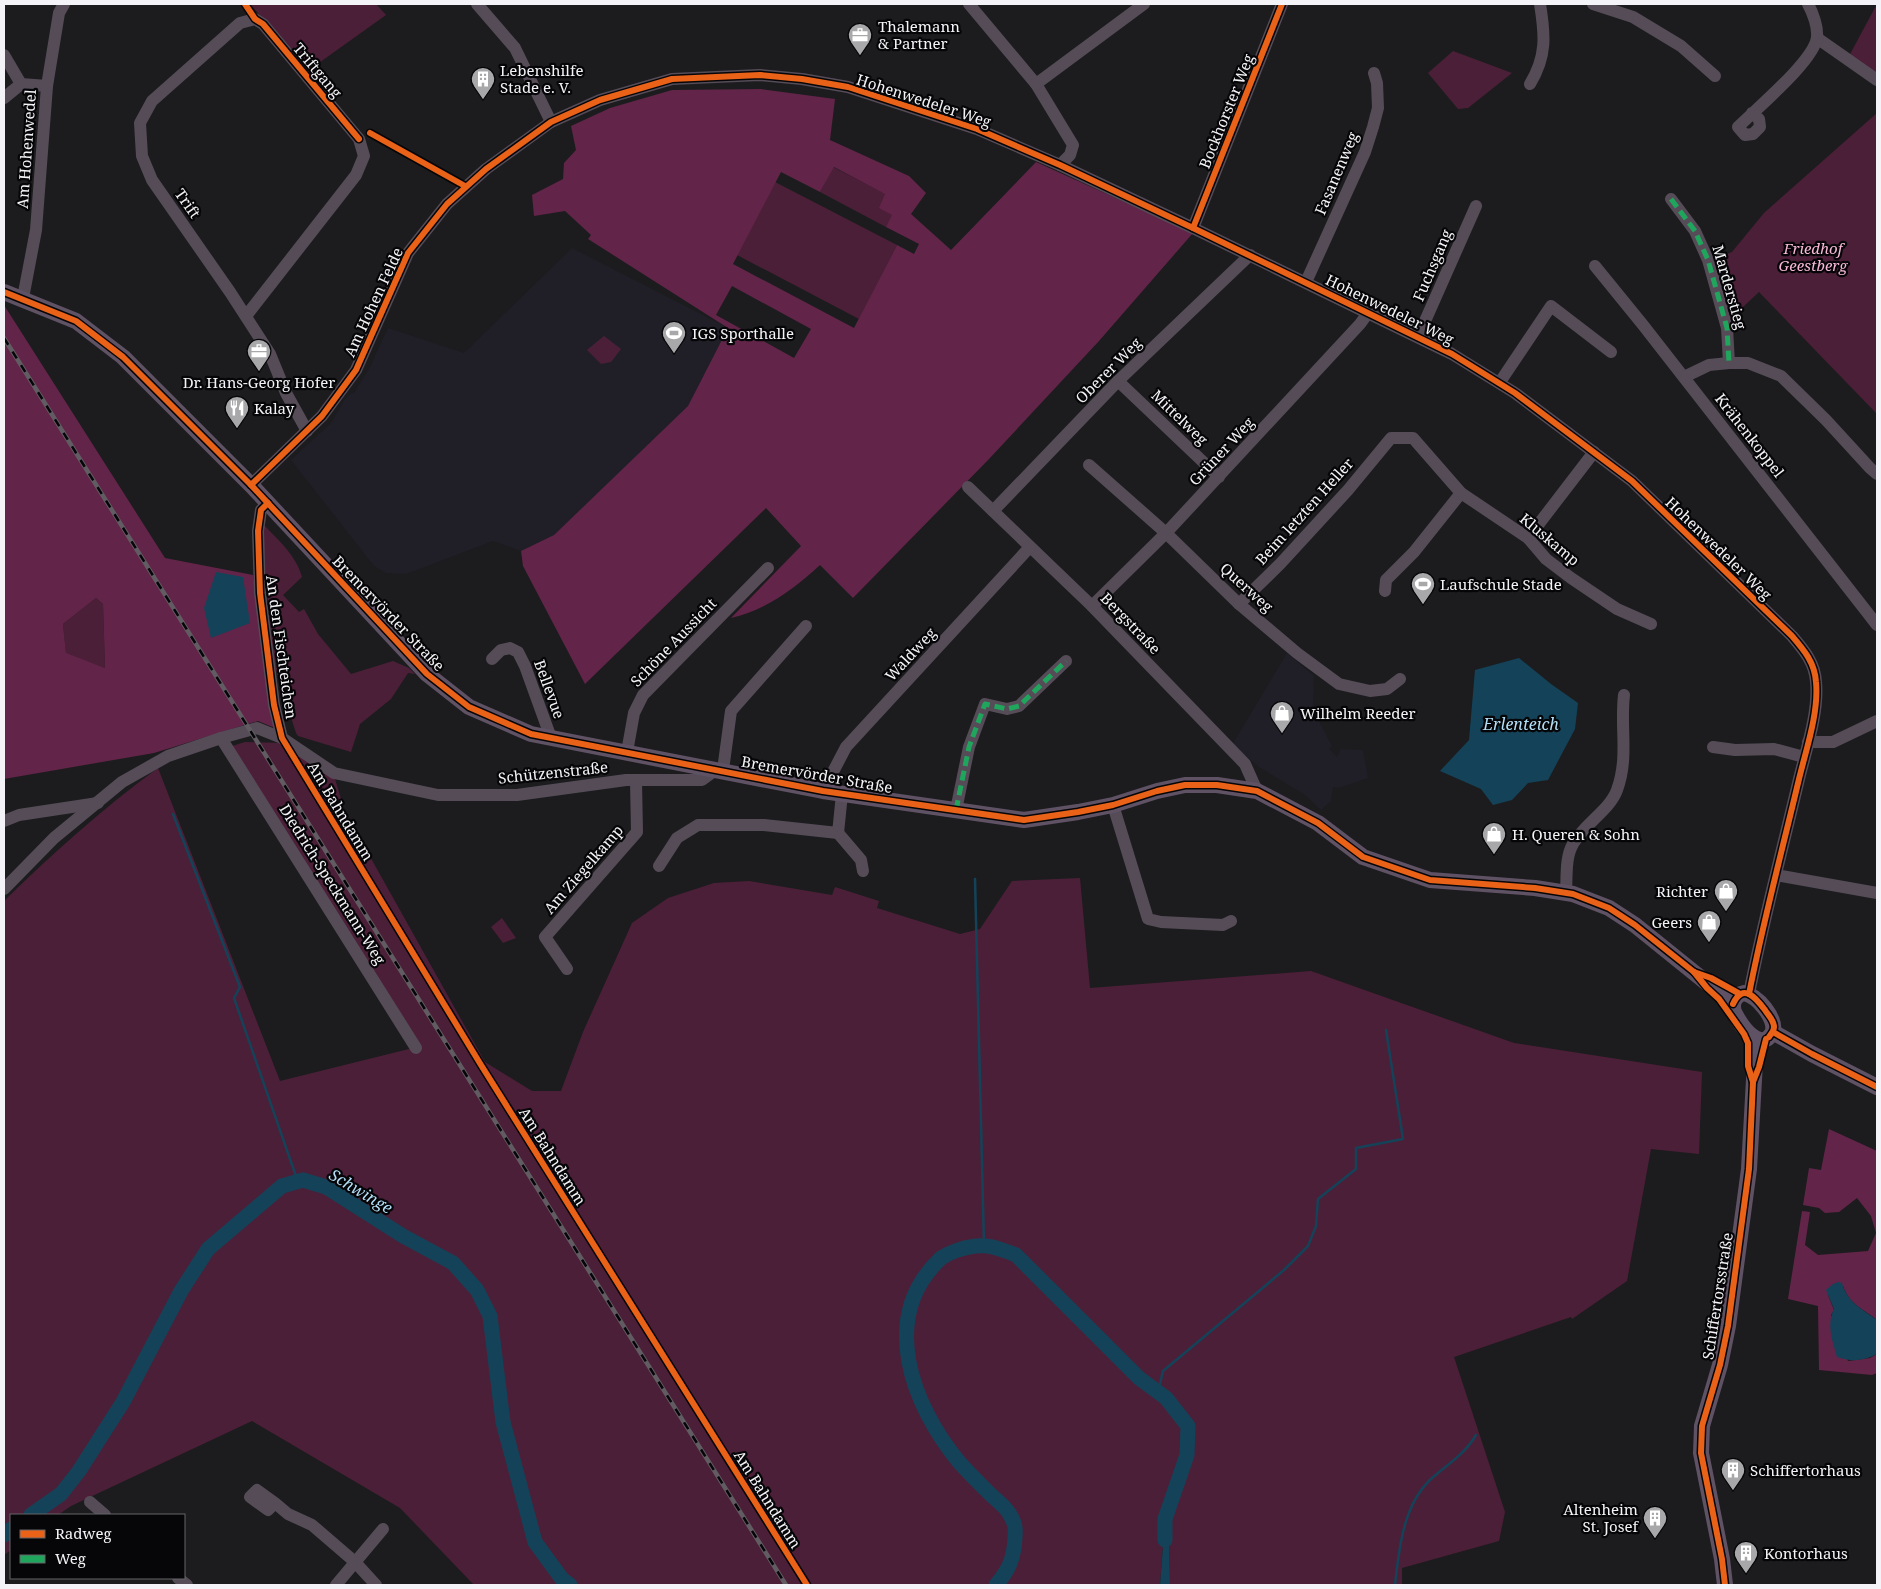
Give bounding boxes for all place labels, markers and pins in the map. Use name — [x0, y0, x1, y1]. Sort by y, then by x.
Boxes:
place label: Thalemann & Partner — [878, 16, 960, 53]
office icon: Thalemann & Partner — [847, 22, 873, 56]
place label: Lebenshilfe Stade e. V. — [500, 60, 584, 97]
building icon: Lebenshilfe Stade e. V. — [470, 66, 496, 100]
sports icon: IGS Sporthalle — [661, 320, 687, 354]
place label: IGS Sporthalle — [692, 323, 794, 343]
office icon: Dr. Hans-Georg Hofer — [246, 338, 272, 372]
place label: Dr. Hans-Georg Hofer — [183, 372, 335, 392]
restaurant icon: Kalay — [224, 395, 250, 429]
place label: Kalay — [254, 398, 295, 418]
sports icon: Laufschule Stade — [1410, 571, 1436, 605]
place label: Laufschule Stade — [1440, 574, 1562, 594]
shop icon: Wilhelm Reeder — [1269, 700, 1295, 734]
place label: Wilhelm Reeder — [1300, 703, 1416, 723]
shop icon: H. Queren & Sohn — [1481, 821, 1507, 855]
place label: H. Queren & Sohn — [1512, 824, 1640, 844]
shop icon: Richter — [1713, 878, 1739, 912]
place label: Richter — [1656, 881, 1708, 901]
shop icon: Geers — [1696, 909, 1722, 943]
place label: Geers — [1651, 912, 1692, 932]
building icon: Schiffertorhaus — [1720, 1457, 1746, 1491]
place label: Schiffertorhaus — [1750, 1460, 1861, 1480]
place label: Altenheim St. Josef — [1563, 1499, 1639, 1536]
building icon: Altenheim St. Josef — [1642, 1505, 1668, 1539]
building icon: Kontorhaus — [1733, 1540, 1759, 1574]
place label: Kontorhaus — [1764, 1543, 1848, 1563]

